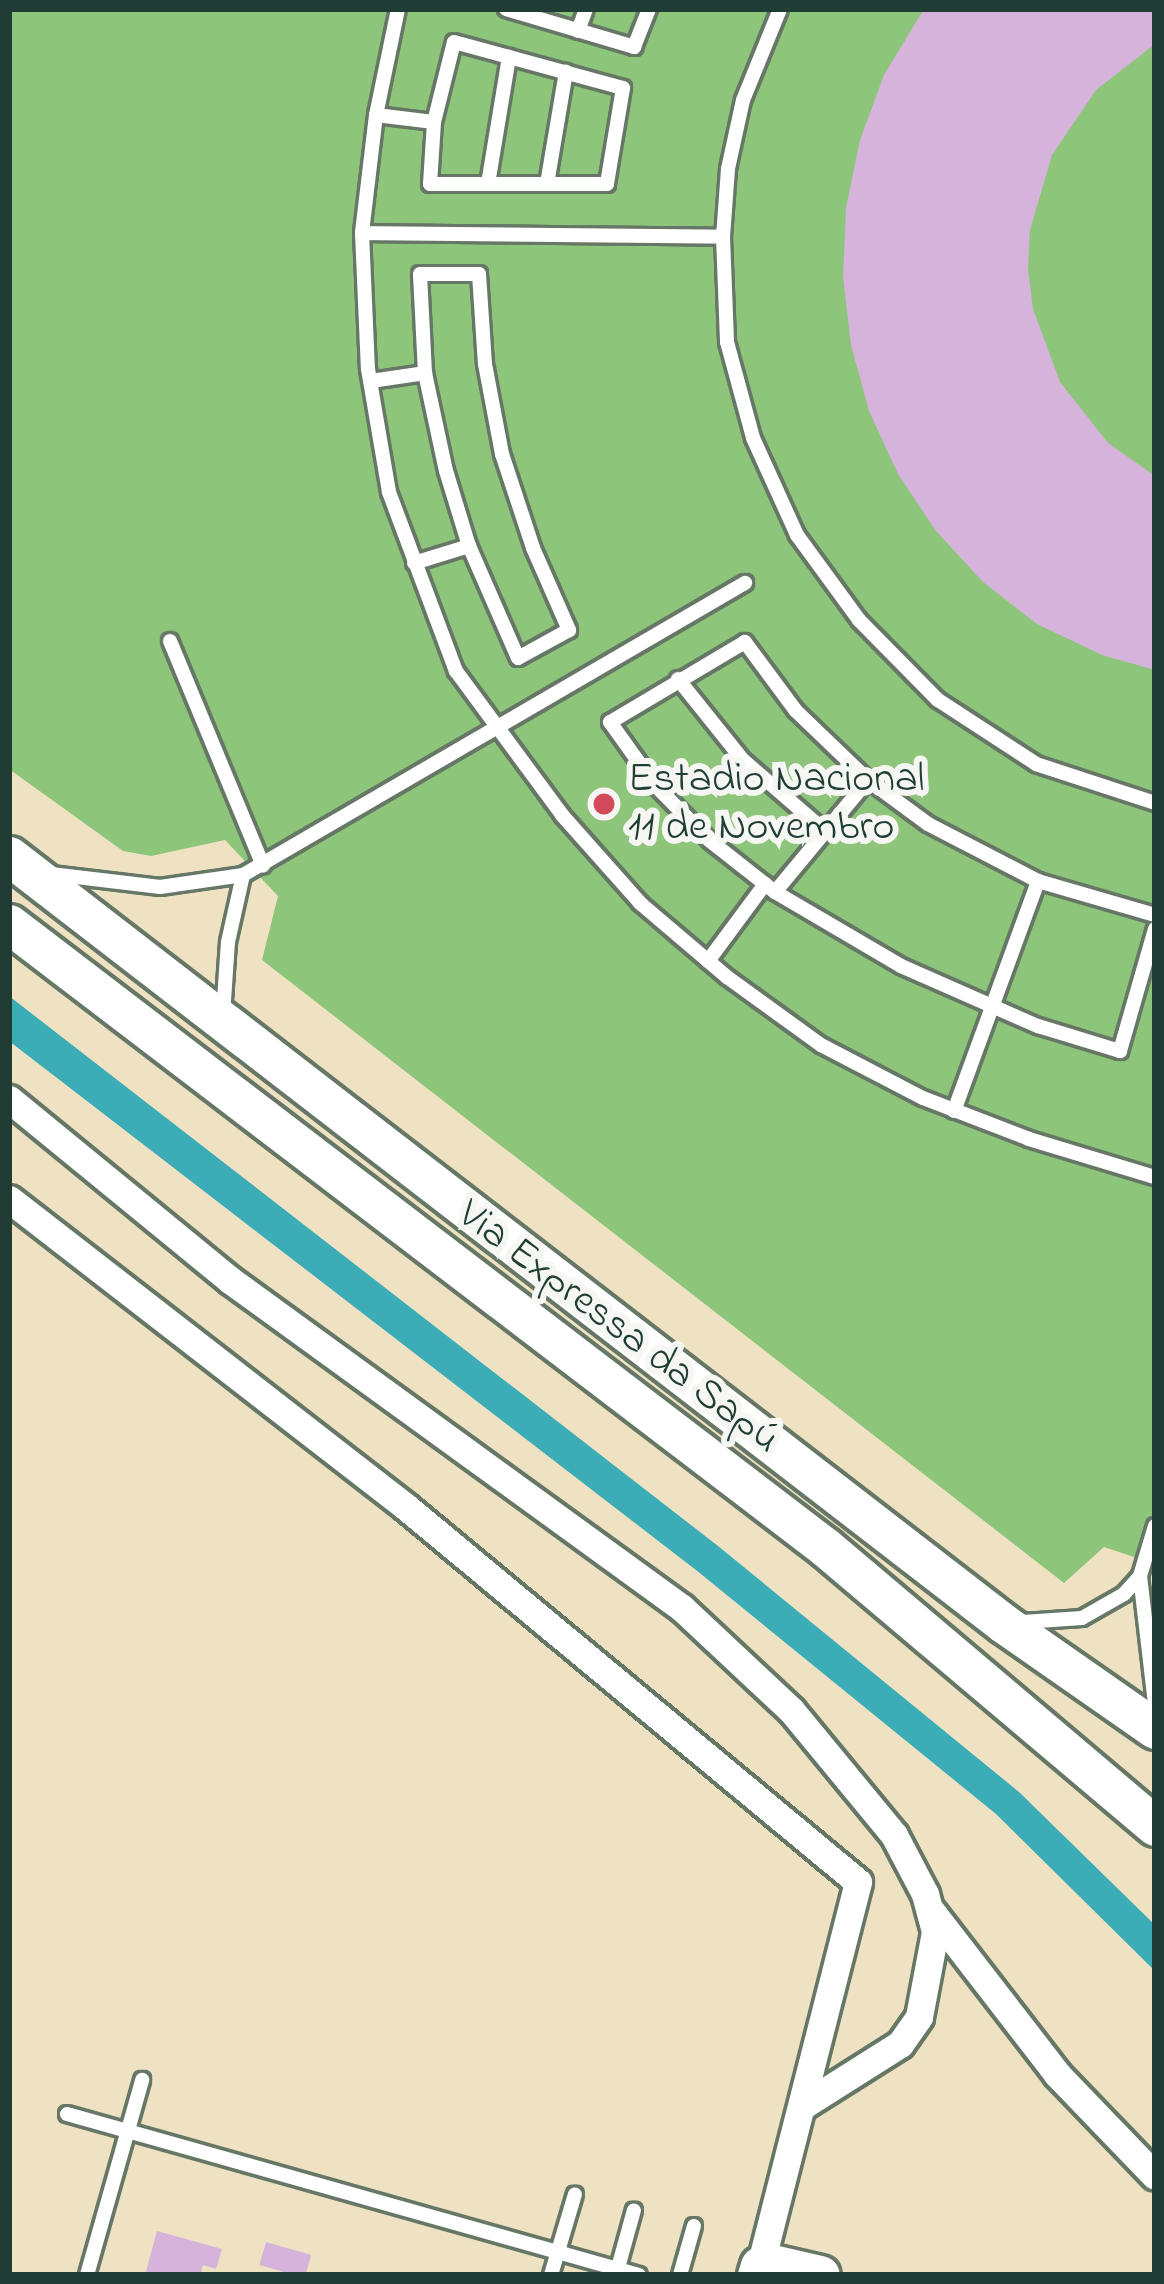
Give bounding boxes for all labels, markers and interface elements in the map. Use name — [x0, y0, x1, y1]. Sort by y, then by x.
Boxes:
place label: Estadio Nacional 11 de Novembro — [628, 755, 925, 854]
marker: Estadio Nacional 11 de Novembro — [591, 791, 617, 817]
street label: Via Expressa da Sapú — [447, 1190, 789, 1466]

